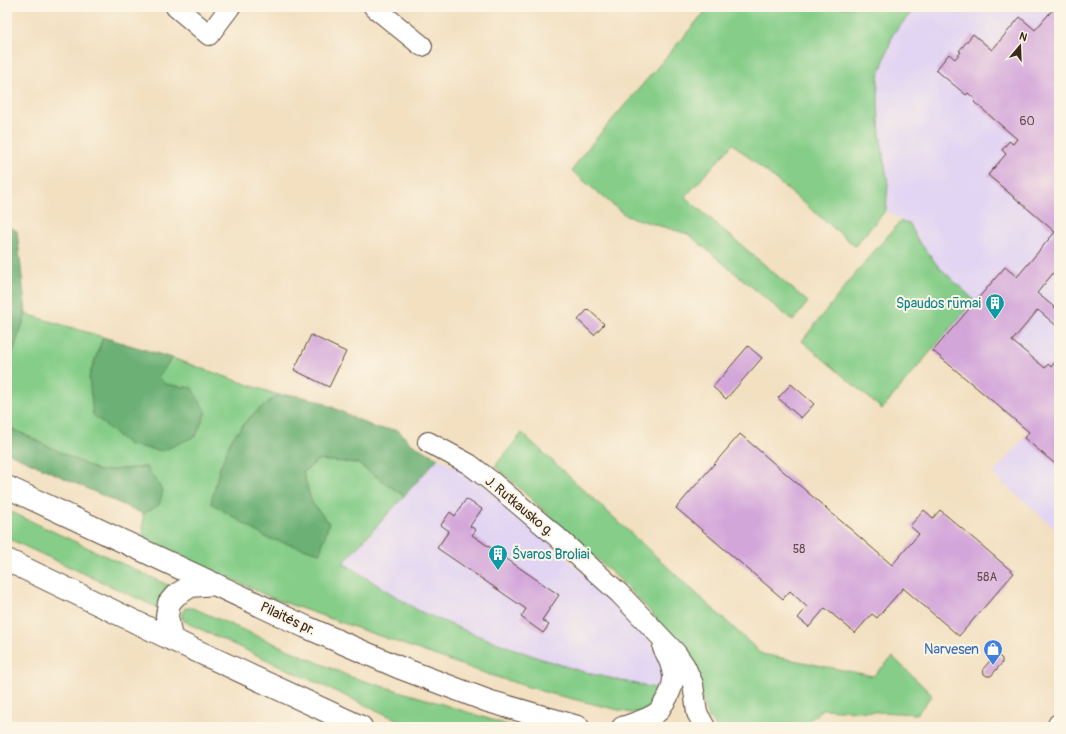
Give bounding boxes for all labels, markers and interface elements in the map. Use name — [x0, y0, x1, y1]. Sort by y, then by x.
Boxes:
north arrow — [1000, 26, 1040, 66]
text: N — [1017, 30, 1029, 45]
house number: 60 — [1019, 114, 1035, 129]
building icon: Spaudos rūmai — [984, 292, 1006, 320]
place label: Spaudos rūmai — [896, 295, 982, 312]
street label: J. Rutkausko g. — [482, 473, 558, 540]
house number: 58 — [793, 542, 805, 557]
building icon: Švaros Broliai — [487, 543, 509, 571]
place label: Švaros Broliai — [512, 545, 590, 563]
house number: 58A — [977, 570, 997, 585]
street label: Pilaitės pr. — [258, 598, 318, 639]
shop icon: Narvesen — [982, 638, 1004, 666]
place label: Narvesen — [924, 641, 979, 658]

